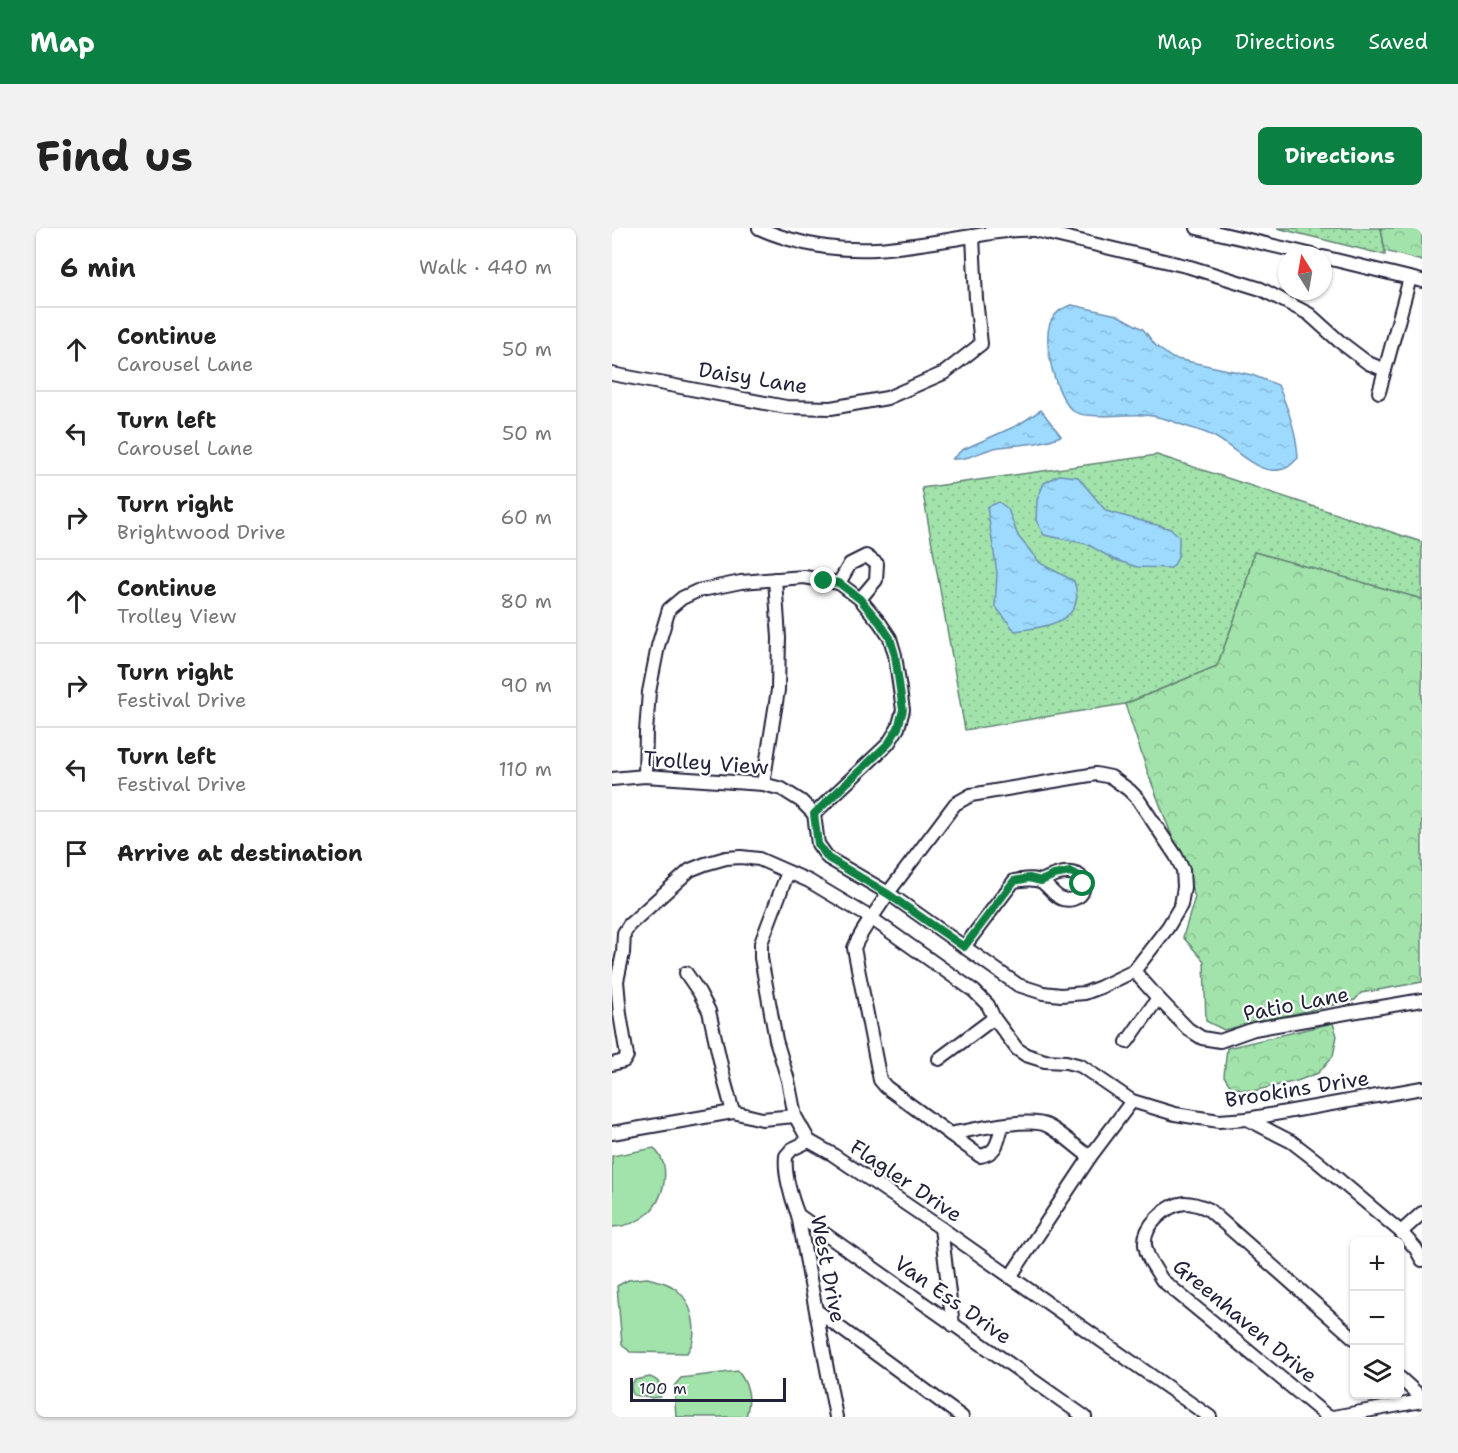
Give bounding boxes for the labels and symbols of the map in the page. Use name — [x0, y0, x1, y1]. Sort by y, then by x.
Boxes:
north arrow — [1278, 246, 1332, 300]
street label: Daisy Lane — [696, 356, 810, 400]
route end — [810, 567, 836, 593]
street label: Trolley View — [642, 745, 770, 781]
route start — [1069, 870, 1095, 896]
street label: Patio Lane — [1241, 980, 1351, 1028]
street label: Brookins Drive — [1223, 1064, 1371, 1114]
street label: Flagler Drive — [844, 1133, 968, 1229]
street label: West Drive — [804, 1213, 852, 1325]
street label: Van Ess Drive — [889, 1249, 1017, 1351]
street label: Greenhaven Drive — [1167, 1252, 1323, 1390]
scale bar — [630, 1375, 786, 1402]

